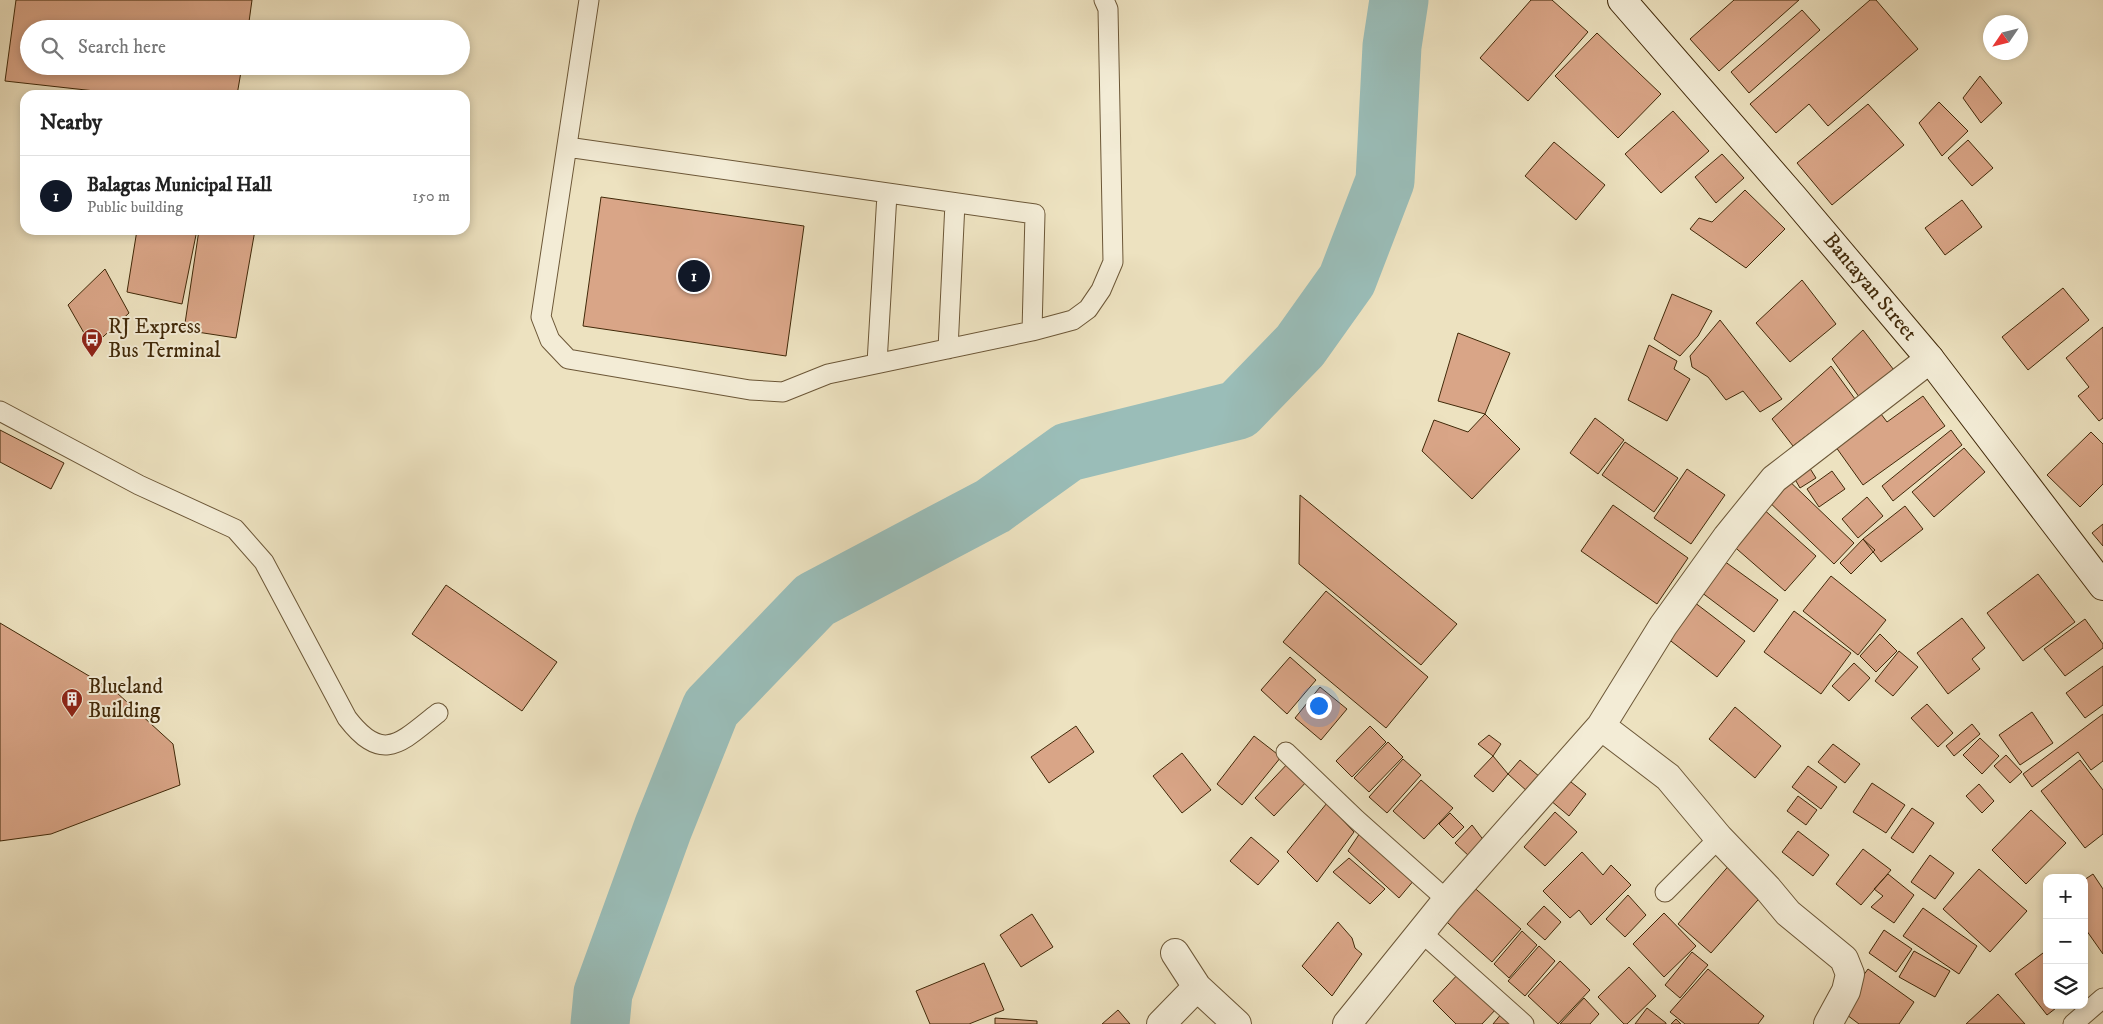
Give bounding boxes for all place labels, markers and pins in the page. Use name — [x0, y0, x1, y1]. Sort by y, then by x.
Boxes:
pin: 1 — [678, 257, 710, 295]
place label: RJ Express Bus Terminal — [108, 314, 221, 364]
bus stop icon: RJ Express Bus Terminal — [80, 327, 104, 358]
place label: Blueland Building — [88, 674, 163, 724]
building icon: Blueland Building — [60, 687, 84, 718]

